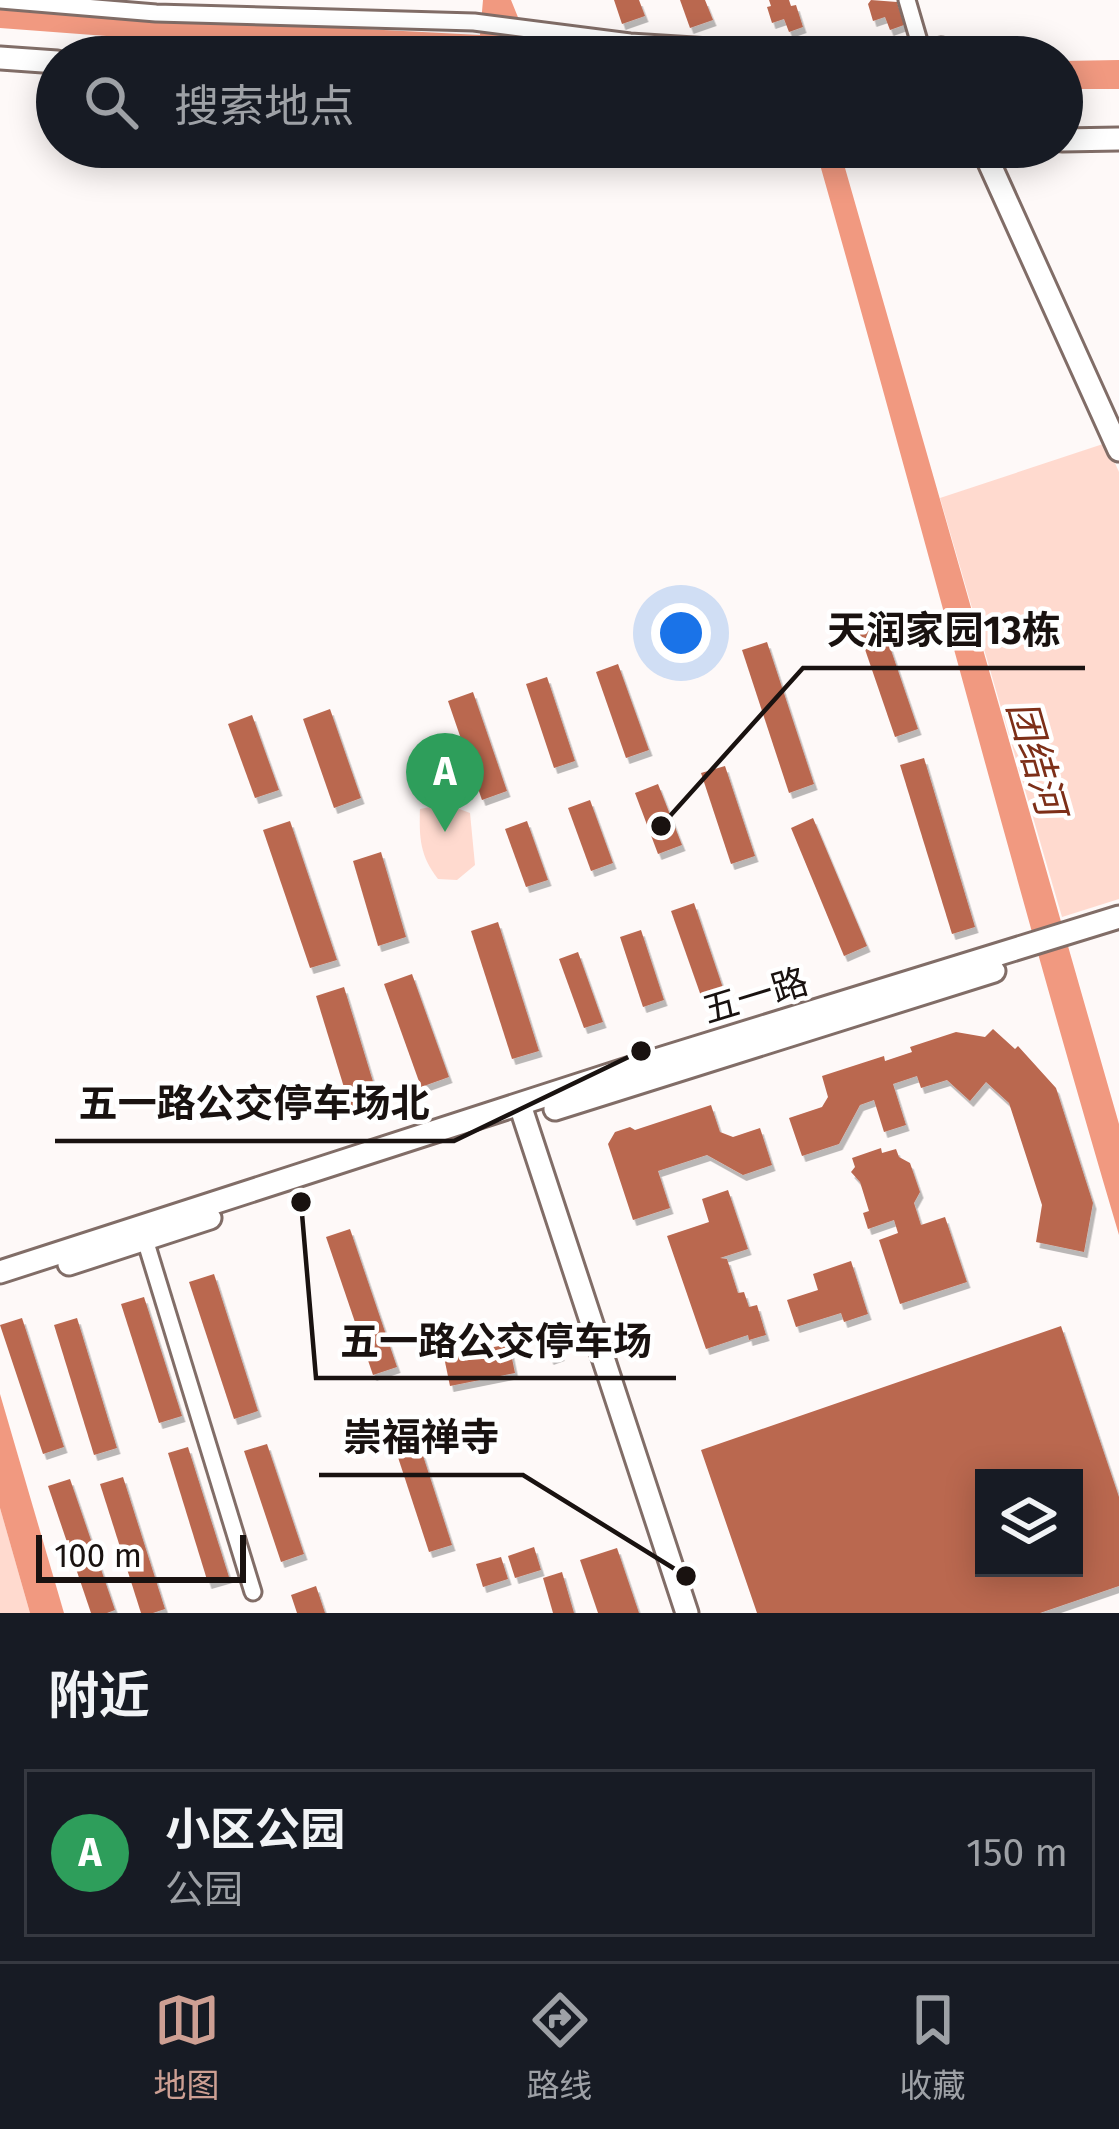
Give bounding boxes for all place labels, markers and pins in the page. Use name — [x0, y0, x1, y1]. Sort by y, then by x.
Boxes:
callout: 天润家园13栋 — [803, 593, 1085, 668]
pin: A — [406, 733, 484, 832]
callout: 五一路公交停车场北 — [55, 1066, 454, 1141]
callout: 五一路公交停车场 — [316, 1303, 676, 1378]
callout: 崇福禅寺 — [319, 1400, 523, 1475]

